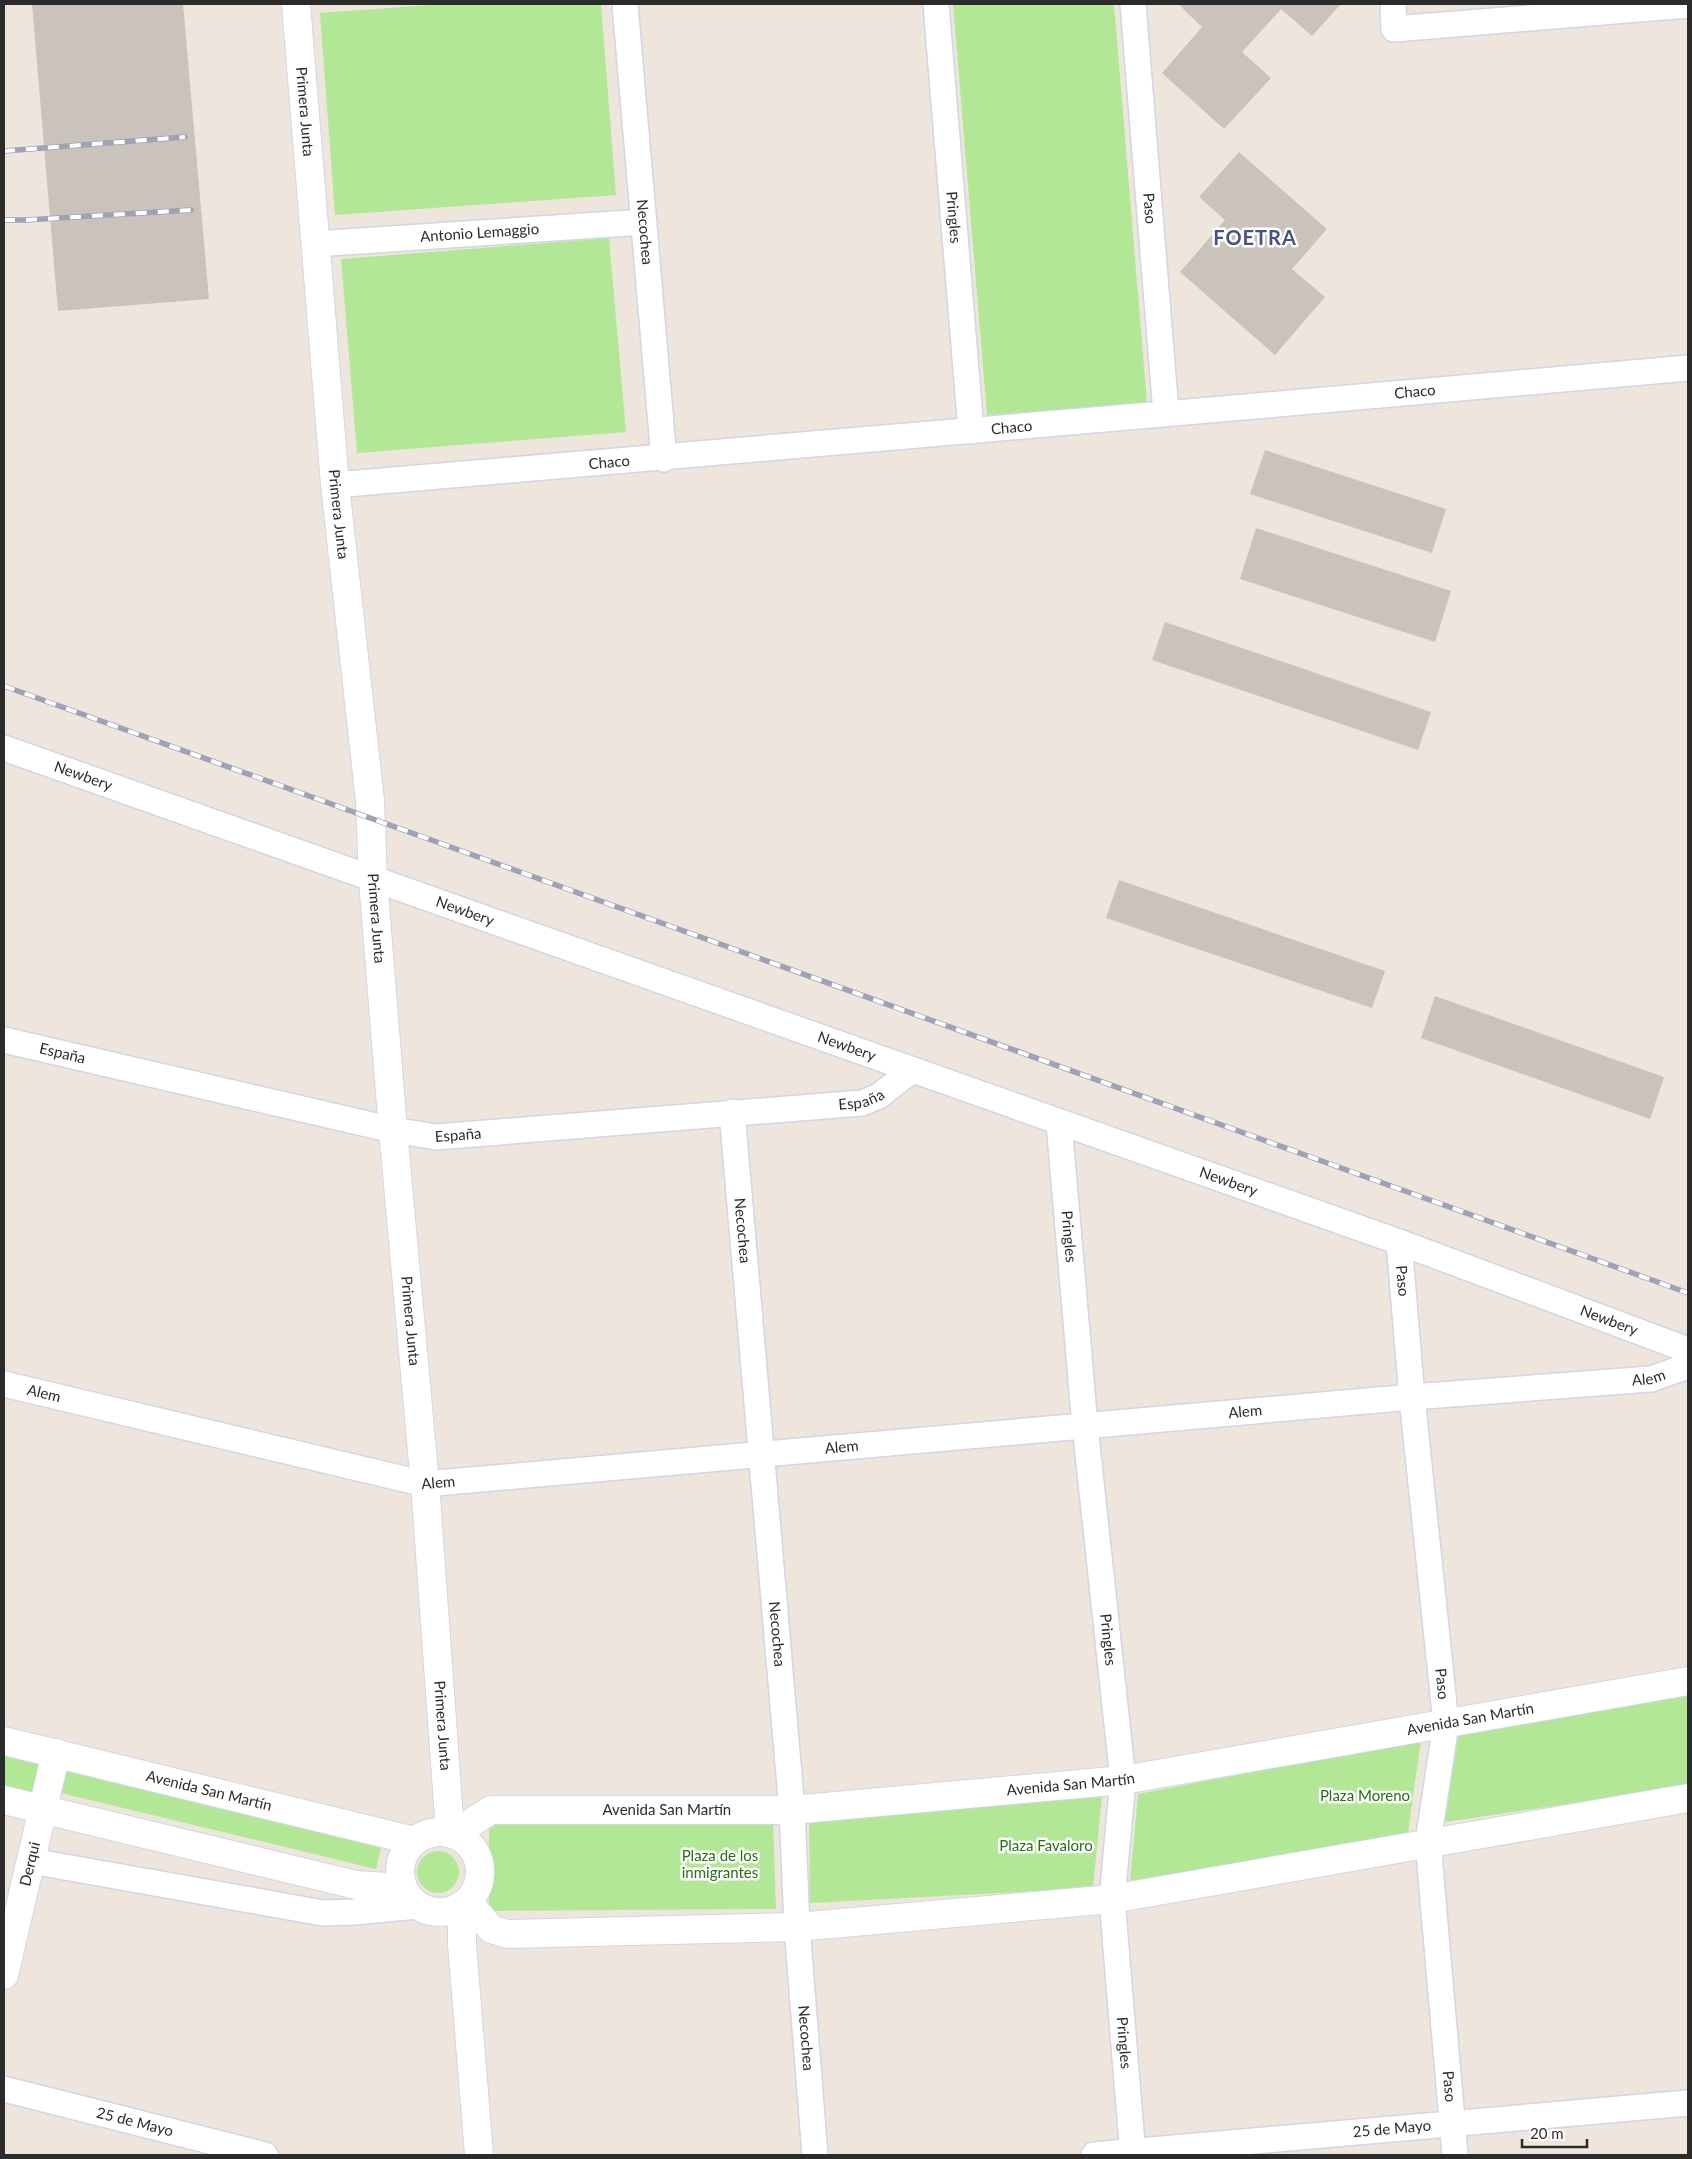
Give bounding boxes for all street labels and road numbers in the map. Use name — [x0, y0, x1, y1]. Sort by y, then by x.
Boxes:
street label: Primera Junta — [293, 66, 318, 157]
street label: Pringles — [943, 191, 966, 244]
street label: Paso — [1140, 192, 1161, 225]
street label: Necochea — [634, 199, 657, 266]
street label: Antonio Lemaggio — [419, 219, 540, 245]
street label: Chaco — [1393, 380, 1436, 402]
street label: Chaco — [990, 416, 1033, 437]
street label: Chaco — [588, 451, 630, 472]
street label: Primera Junta — [326, 469, 353, 560]
street label: Newbery — [52, 757, 115, 794]
street label: Primera Junta — [365, 873, 390, 964]
street label: Newbery — [434, 892, 497, 929]
street label: Newbery — [816, 1027, 879, 1064]
street label: España — [38, 1039, 87, 1067]
street label: España — [838, 1085, 888, 1113]
street label: España — [434, 1123, 482, 1145]
street label: Newbery — [1197, 1162, 1261, 1199]
street label: Necochea — [731, 1197, 755, 1264]
street label: Pringles — [1059, 1210, 1081, 1263]
street label: Paso — [1393, 1264, 1414, 1297]
street label: Primera Junta — [398, 1275, 424, 1366]
street label: Newbery — [1578, 1301, 1641, 1339]
street label: Alem — [1631, 1365, 1668, 1388]
street label: Alem — [26, 1380, 63, 1405]
street label: Alem — [1227, 1400, 1263, 1421]
street label: Alem — [824, 1436, 859, 1457]
street label: Alem — [420, 1471, 456, 1492]
street label: Necochea — [766, 1601, 790, 1667]
street label: Pringles — [1097, 1613, 1121, 1666]
street label: Paso — [1432, 1667, 1453, 1700]
street label: Primera Junta — [431, 1680, 456, 1771]
street label: Avenida San Martín — [1405, 1698, 1535, 1738]
street label: Avenida San Martín — [145, 1766, 274, 1814]
street label: Avenida San Martín — [1006, 1768, 1136, 1799]
street label: Avenida San Martín — [603, 1800, 731, 1818]
street label: Derqui — [15, 1840, 43, 1888]
street label: Necochea — [795, 2004, 818, 2071]
street label: Pringles — [1114, 2016, 1136, 2069]
street label: Paso — [1440, 2070, 1460, 2103]
street label: 25 de Mayo — [95, 2103, 175, 2139]
street label: 25 de Mayo — [1352, 2116, 1432, 2140]

